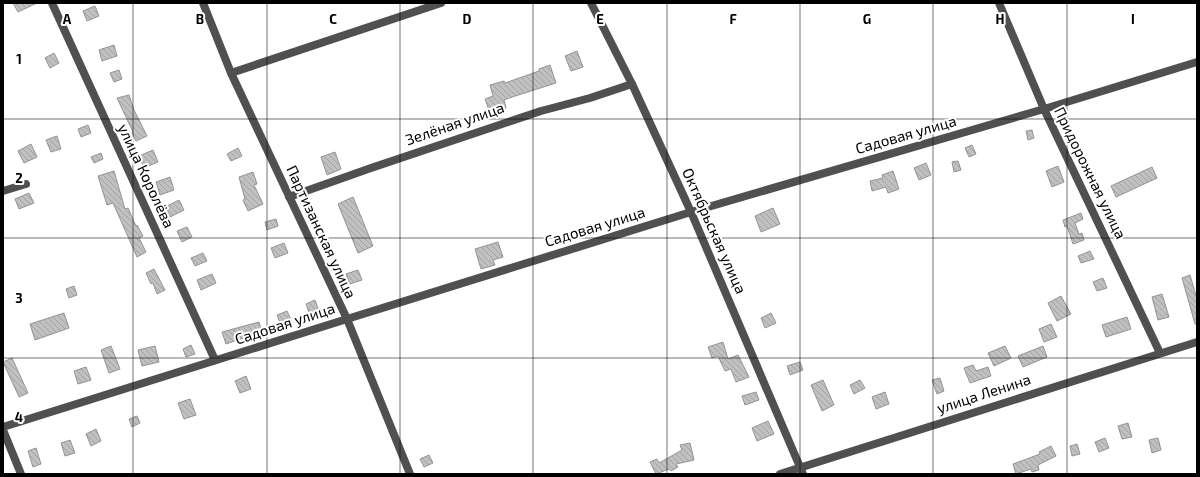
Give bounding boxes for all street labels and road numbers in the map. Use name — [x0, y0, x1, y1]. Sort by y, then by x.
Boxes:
street label: Зелёная улица — [403, 98, 507, 149]
street label: Придорожная улица — [1050, 104, 1131, 242]
street label: Садовая улица — [853, 111, 959, 158]
street label: улица Королёва — [114, 121, 179, 231]
street label: Партизанская улица — [282, 162, 361, 301]
street label: Октябрьская улица — [678, 165, 751, 297]
street label: Садовая улица — [542, 202, 647, 251]
street label: Садовая улица — [232, 298, 337, 349]
street label: улица Ленина — [934, 369, 1033, 418]

